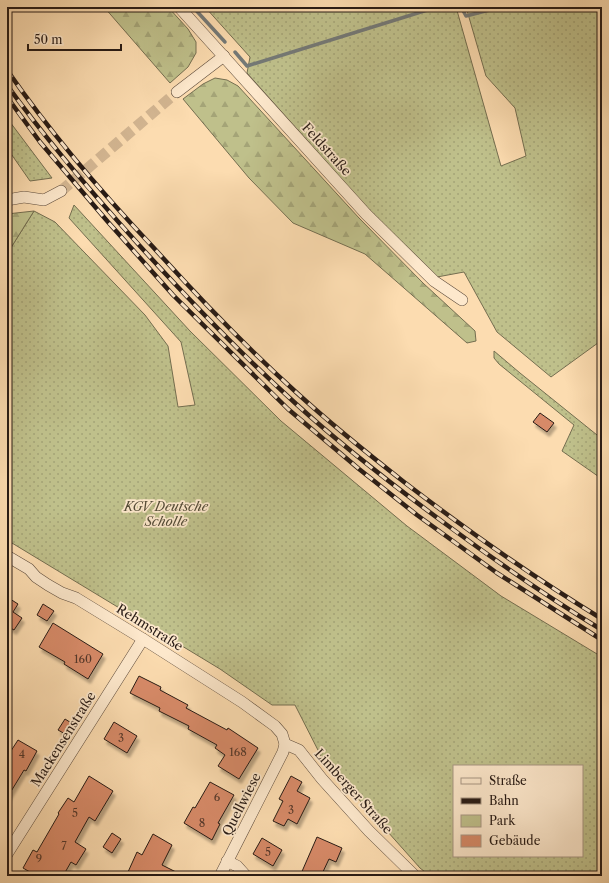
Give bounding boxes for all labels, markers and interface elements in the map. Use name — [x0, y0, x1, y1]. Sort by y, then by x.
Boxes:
scale bar — [28, 26, 121, 52]
text: 50 m — [34, 32, 63, 47]
street label: Feldstraße — [299, 119, 355, 179]
park label: KGV Deutsche Scholle — [123, 498, 209, 529]
street label: Rehmstraße — [114, 600, 186, 654]
house number: 160 — [74, 652, 92, 666]
street label: Mackensenstraße — [27, 689, 99, 789]
house number: 3 — [118, 731, 124, 745]
house number: 168 — [229, 745, 247, 759]
street label: Limberger Straße — [312, 745, 396, 837]
house number: 4 — [19, 747, 25, 761]
legend — [453, 765, 583, 857]
street label: Quellwiese — [218, 770, 264, 838]
text: Straße — [489, 773, 527, 788]
house number: 6 — [214, 790, 221, 804]
text: Bahn — [489, 793, 519, 808]
house number: 3 — [288, 803, 294, 817]
house number: 5 — [72, 806, 78, 820]
text: Park — [489, 813, 516, 828]
house number: 8 — [199, 816, 205, 830]
text: Gebäude — [489, 833, 541, 848]
house number: 7 — [61, 839, 67, 853]
house number: 5 — [265, 845, 271, 859]
house number: 9 — [36, 852, 42, 866]

